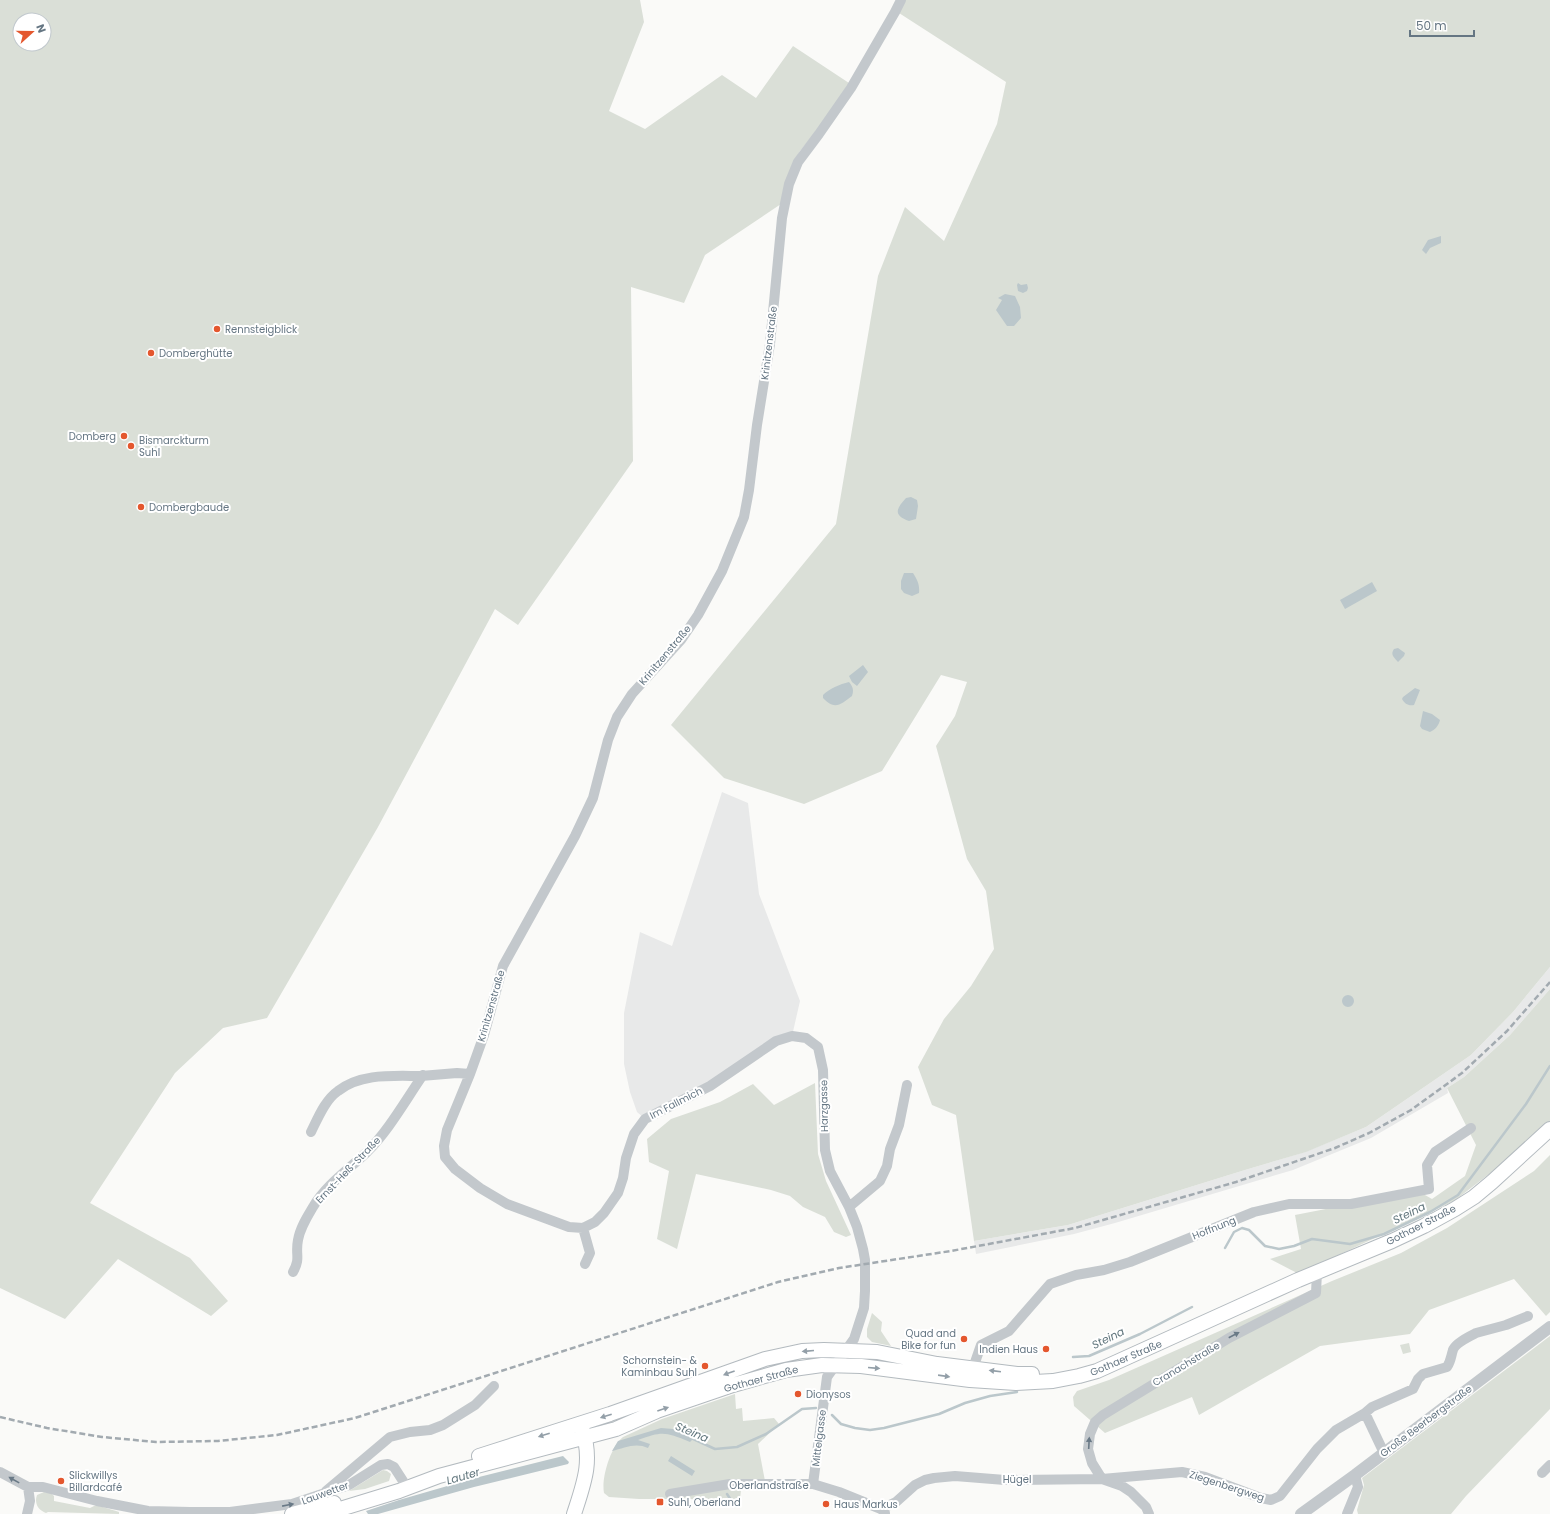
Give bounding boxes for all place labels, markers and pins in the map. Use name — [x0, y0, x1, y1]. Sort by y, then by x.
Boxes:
place label: Rennsteigblick — [225, 322, 298, 337]
marker: Rennsteigblick — [212, 324, 222, 334]
place label: Domberghütte — [159, 346, 233, 361]
marker: Domberghütte — [146, 348, 156, 358]
place label: Domberg — [69, 429, 116, 444]
marker: Domberg — [119, 431, 129, 441]
place label: Bismarckturm Suhl — [139, 433, 209, 460]
marker: Bismarckturm Suhl — [126, 441, 136, 451]
place label: Dombergbaude — [149, 500, 229, 515]
marker: Dombergbaude — [136, 502, 146, 512]
place label: Quad and Bike for fun — [901, 1326, 956, 1353]
marker: Quad and Bike for fun — [959, 1334, 969, 1344]
place label: Indien Haus — [979, 1342, 1038, 1357]
marker: Indien Haus — [1041, 1344, 1051, 1354]
place label: Schornstein- & Kaminbau Suhl — [621, 1353, 698, 1380]
marker: Schornstein- & Kaminbau Suhl — [700, 1361, 710, 1371]
place label: Dionysos — [806, 1387, 851, 1402]
marker: Dionysos — [793, 1389, 803, 1399]
place label: Slickwillys Billardcafé — [69, 1468, 122, 1495]
marker: Slickwillys Billardcafé — [56, 1476, 66, 1486]
place label: Suhl, Oberland — [668, 1495, 741, 1510]
marker: Suhl, Oberland — [655, 1497, 665, 1507]
place label: Haus Markus — [834, 1497, 898, 1512]
marker: Haus Markus — [821, 1499, 831, 1509]

